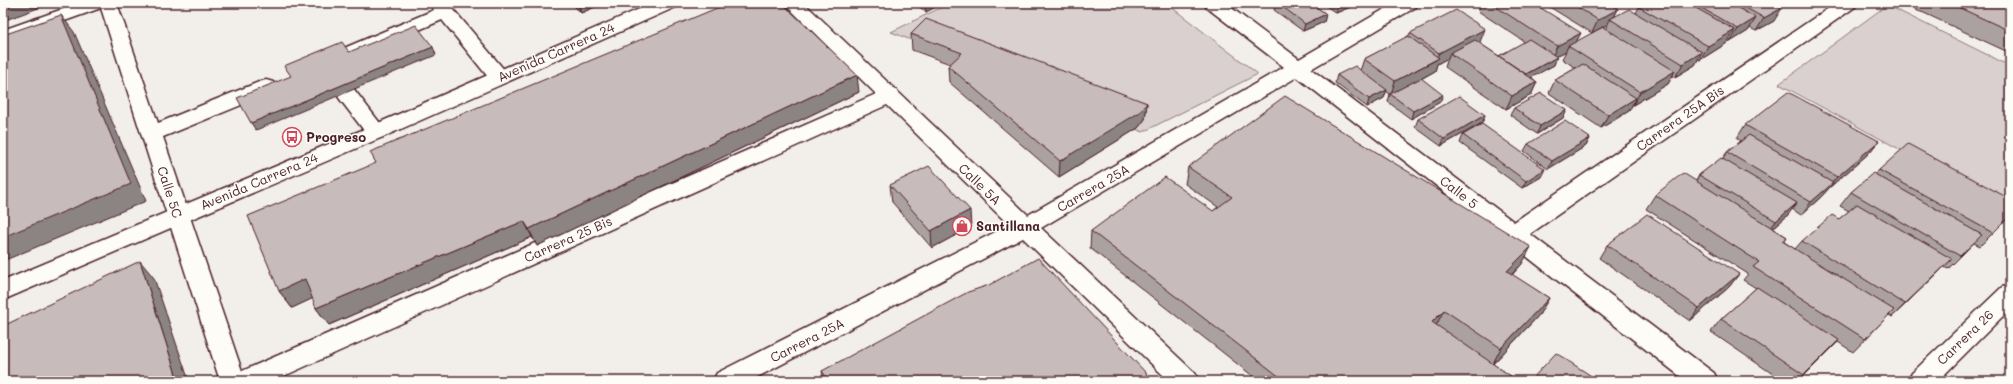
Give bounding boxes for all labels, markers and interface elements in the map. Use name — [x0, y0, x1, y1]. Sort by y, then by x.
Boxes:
street label: Avenida Carrera 24 — [495, 18, 617, 85]
street label: Carrera 25A Bis — [1632, 81, 1727, 154]
bus stop icon: Progreso — [281, 126, 303, 148]
place label: Progreso — [306, 128, 366, 145]
street label: Avenida Carrera 24 — [197, 148, 321, 213]
street label: Calle 5A — [955, 159, 1005, 208]
street label: Carrera 25A — [1053, 160, 1132, 215]
street label: Calle 5C — [154, 164, 187, 220]
street label: Calle 5 — [1437, 171, 1482, 212]
street label: Carrera 25 Bis — [521, 212, 614, 266]
shop icon: Santillana — [951, 215, 973, 237]
place label: Santillana — [976, 217, 1040, 234]
street label: Carrera 26 — [1933, 305, 1997, 368]
street label: Carrera 25A — [767, 314, 847, 366]

